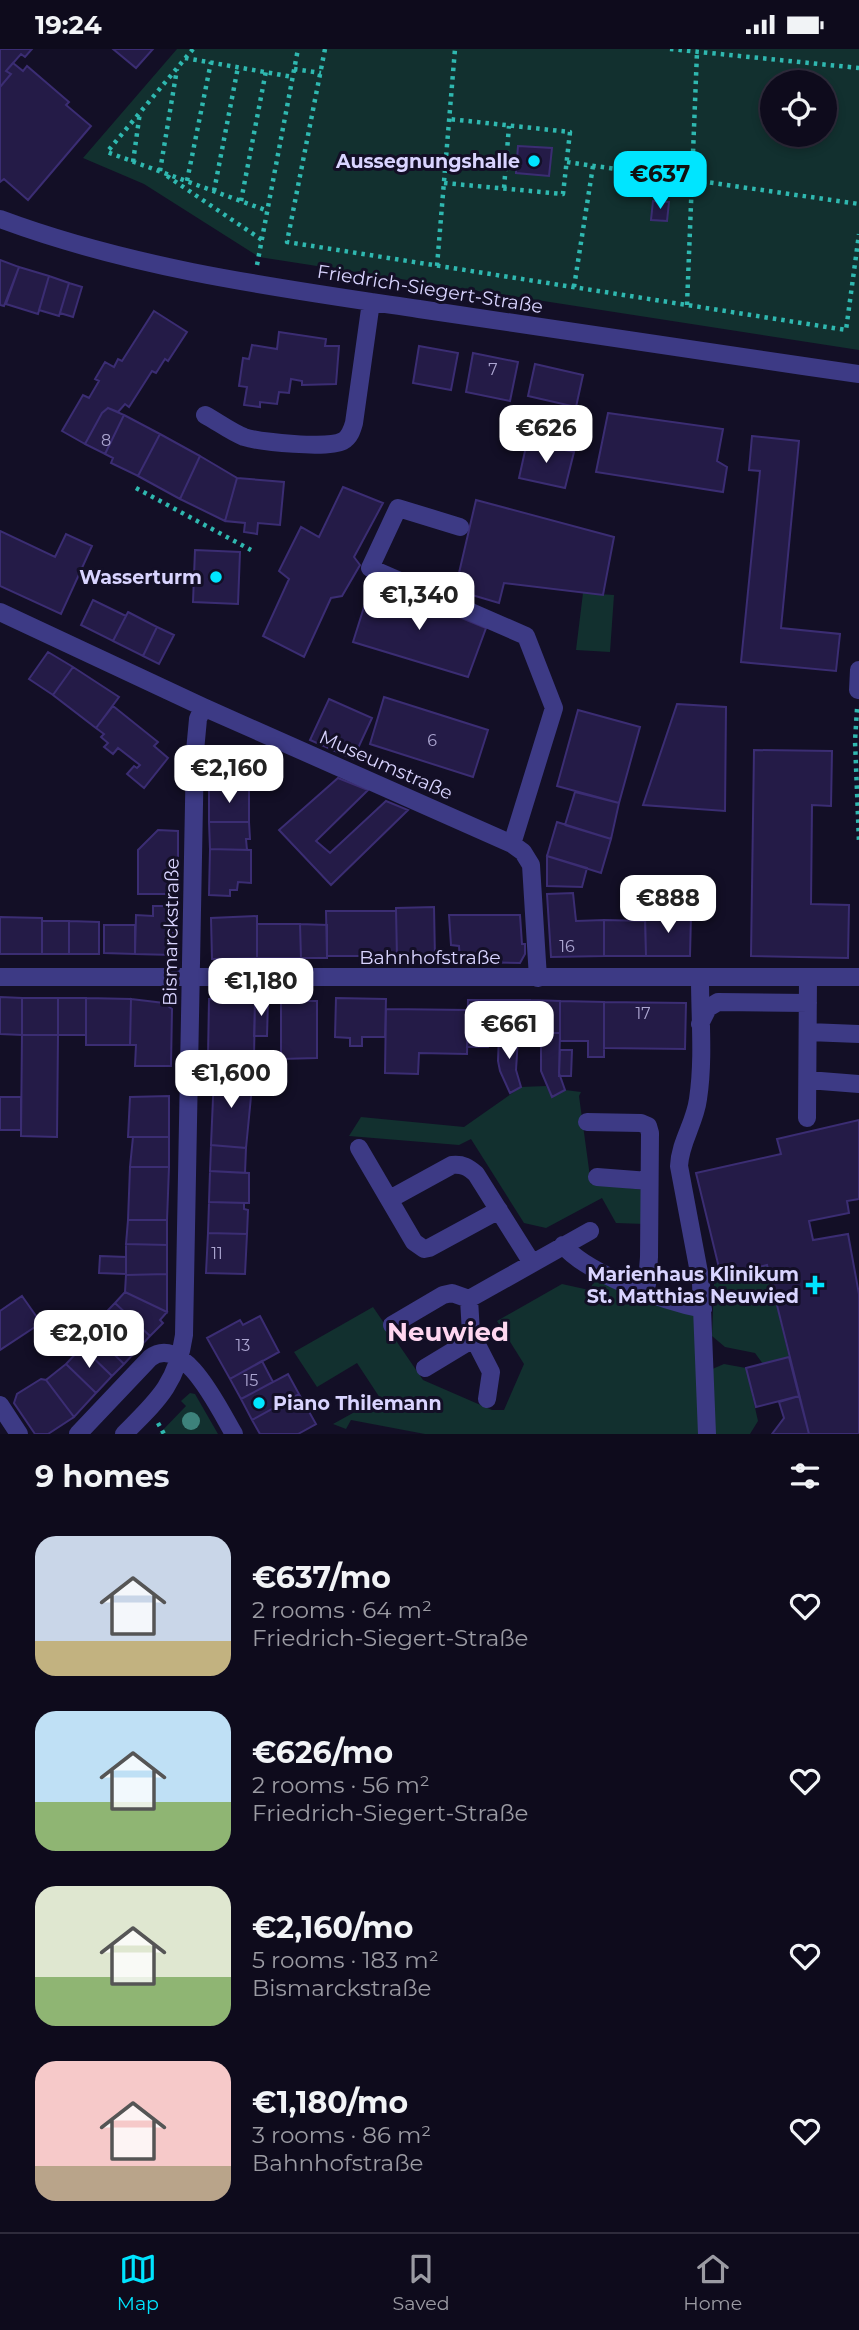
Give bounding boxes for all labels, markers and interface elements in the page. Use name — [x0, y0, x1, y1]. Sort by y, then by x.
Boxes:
text: 19:24 — [35, 9, 102, 41]
map controls — [760, 70, 837, 147]
button: locate — [760, 70, 837, 147]
place label: Aussegnungshalle — [335, 150, 520, 173]
pin: €637 — [619, 151, 701, 211]
marker: Aussegnungshalle — [526, 153, 542, 169]
text: €637 — [630, 160, 690, 188]
street label: Friedrich-Siegert-Straße — [315, 260, 545, 318]
house number: 7 — [488, 360, 498, 379]
pin: €626 — [505, 405, 587, 465]
text: €626 — [515, 414, 577, 442]
house number: 8 — [101, 431, 111, 450]
place label: Wasserturm — [79, 566, 202, 589]
marker: Wasserturm — [208, 569, 224, 585]
pin: €1,340 — [362, 573, 476, 632]
text: €1,340 — [379, 581, 459, 609]
street label: Museumstraße — [316, 725, 456, 805]
house number: 6 — [427, 731, 437, 750]
pin: €2,160 — [172, 745, 286, 805]
text: €2,160 — [190, 754, 268, 782]
street label: Bismarckstraße — [158, 858, 184, 1006]
pin: €888 — [627, 875, 709, 935]
text: €888 — [636, 884, 700, 912]
house number: 16 — [559, 937, 575, 956]
street label: Bahnhofstraße — [359, 946, 501, 969]
pin: €1,180 — [204, 958, 318, 1018]
text: €1,180 — [224, 967, 298, 995]
pin: €661 — [468, 1002, 550, 1061]
house number: 17 — [635, 1004, 651, 1023]
text: €661 — [481, 1010, 537, 1038]
pin: €1,600 — [174, 1051, 288, 1110]
text: €1,600 — [191, 1059, 271, 1087]
house number: 11 — [211, 1244, 223, 1263]
place label: Marienhaus Klinikum St. Matthias Neuwied — [587, 1263, 799, 1308]
marker: Marienhaus Klinikum St. Matthias Neuwied — [805, 1275, 825, 1295]
pin: €2,010 — [32, 1311, 146, 1370]
district label: Neuwied — [387, 1316, 509, 1348]
text: €2,010 — [50, 1319, 128, 1347]
house number: 13 — [236, 1336, 250, 1355]
house number: 15 — [244, 1371, 258, 1390]
place label: Piano Thilemann — [273, 1392, 442, 1415]
marker: Piano Thilemann — [251, 1395, 267, 1411]
icon: filters — [786, 1457, 824, 1495]
text: 9 homes — [35, 1458, 170, 1495]
text: €637/mo — [252, 1559, 391, 1596]
icon: home — [91, 1564, 175, 1648]
icon: heart — [786, 1587, 824, 1625]
text: 2 rooms · 64 m² — [252, 1596, 432, 1624]
text: Friedrich-Siegert-Straße — [252, 1624, 529, 1652]
text: €626/mo — [252, 1734, 393, 1771]
icon: home — [91, 1739, 175, 1823]
icon: heart — [786, 1762, 824, 1800]
text: 2 rooms · 56 m² — [252, 1771, 430, 1799]
text: Friedrich-Siegert-Straße — [252, 1799, 529, 1827]
text: €2,160/mo — [252, 1909, 413, 1946]
icon: home — [91, 1914, 175, 1998]
icon: heart — [786, 1937, 824, 1975]
text: 5 rooms · 183 m² — [252, 1946, 439, 1974]
text: Bismarckstraße — [252, 1974, 432, 2002]
text: €1,180/mo — [252, 2084, 408, 2121]
icon: home — [91, 2089, 175, 2173]
icon: heart — [786, 2112, 824, 2150]
text: 3 rooms · 86 m² — [252, 2121, 431, 2149]
text: Bahnhofstraße — [252, 2149, 423, 2177]
tab: Map — [117, 2250, 159, 2315]
tab: Saved — [393, 2250, 450, 2315]
tab: Home — [683, 2250, 742, 2315]

